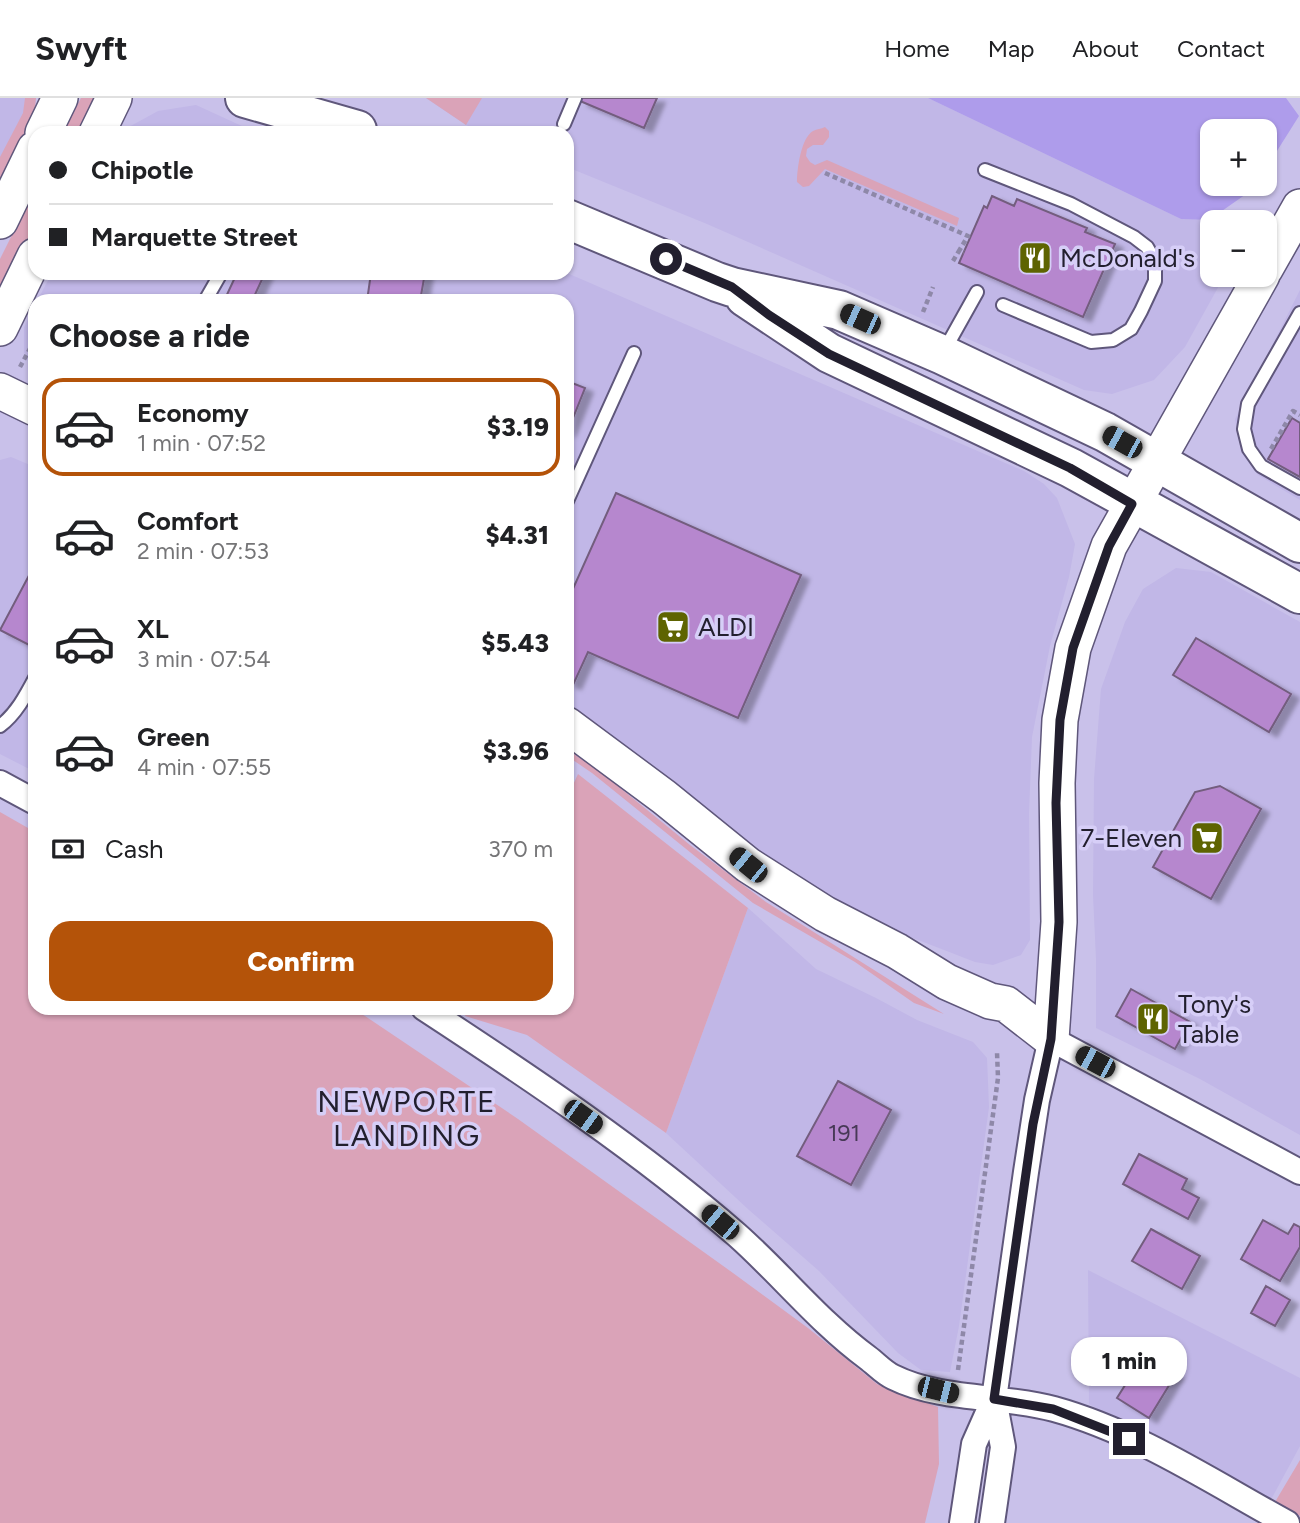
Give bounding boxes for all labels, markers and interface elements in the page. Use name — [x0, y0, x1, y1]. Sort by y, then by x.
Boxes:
text: Swyft — [35, 29, 128, 68]
text: Home — [884, 34, 950, 63]
text: Map — [988, 34, 1034, 63]
text: About — [1072, 34, 1139, 63]
text: Contact — [1177, 34, 1265, 63]
map controls — [1200, 119, 1277, 287]
button: + — [1200, 119, 1277, 196]
text: Chipotle — [91, 154, 193, 186]
button: − — [1200, 210, 1277, 287]
text: Marquette Street — [91, 221, 298, 253]
restaurant icon: McDonald's — [1016, 239, 1054, 277]
place label: McDonald's — [1060, 242, 1195, 274]
route start — [650, 243, 682, 275]
car — [837, 301, 884, 337]
text: Choose a ride — [49, 317, 250, 355]
icon: car — [53, 396, 116, 459]
text: Economy — [137, 397, 249, 429]
text: $3.19 — [487, 411, 549, 443]
car — [1099, 423, 1146, 461]
text: 1 min · 07:52 — [137, 429, 266, 457]
icon: car — [53, 504, 116, 567]
text: Comfort — [137, 505, 239, 537]
text: $4.31 — [485, 519, 549, 551]
text: 2 min · 07:53 — [137, 537, 269, 565]
supermarket icon: ALDI — [654, 608, 692, 646]
place label: ALDI — [698, 611, 754, 643]
icon: car — [53, 612, 116, 675]
text: XL — [137, 613, 169, 645]
text: $5.43 — [481, 627, 549, 659]
text: 3 min · 07:54 — [137, 645, 271, 673]
icon: car — [53, 720, 116, 783]
text: Green — [137, 721, 210, 753]
text: $3.96 — [483, 735, 549, 767]
text: 4 min · 07:55 — [137, 753, 271, 781]
supermarket icon: 7-Eleven — [1188, 819, 1226, 857]
place label: 7-Eleven — [1080, 822, 1182, 854]
icon: cash — [49, 830, 87, 868]
text: Cash — [105, 833, 164, 865]
text: 370 m — [488, 835, 553, 863]
car — [726, 844, 771, 886]
button: Confirm — [49, 921, 553, 1001]
place label: Tony's Table — [1178, 988, 1251, 1050]
restaurant icon: Tony's Table — [1134, 1000, 1172, 1038]
car — [1072, 1043, 1119, 1081]
district label: NEWPORTE LANDING — [317, 1083, 497, 1154]
car — [560, 1096, 607, 1138]
house number: 191 — [828, 1119, 860, 1147]
car — [698, 1200, 743, 1244]
callout: 1 min — [1071, 1338, 1187, 1386]
text: 1 min — [1102, 1347, 1156, 1375]
car — [916, 1375, 961, 1405]
route end — [1113, 1423, 1145, 1455]

